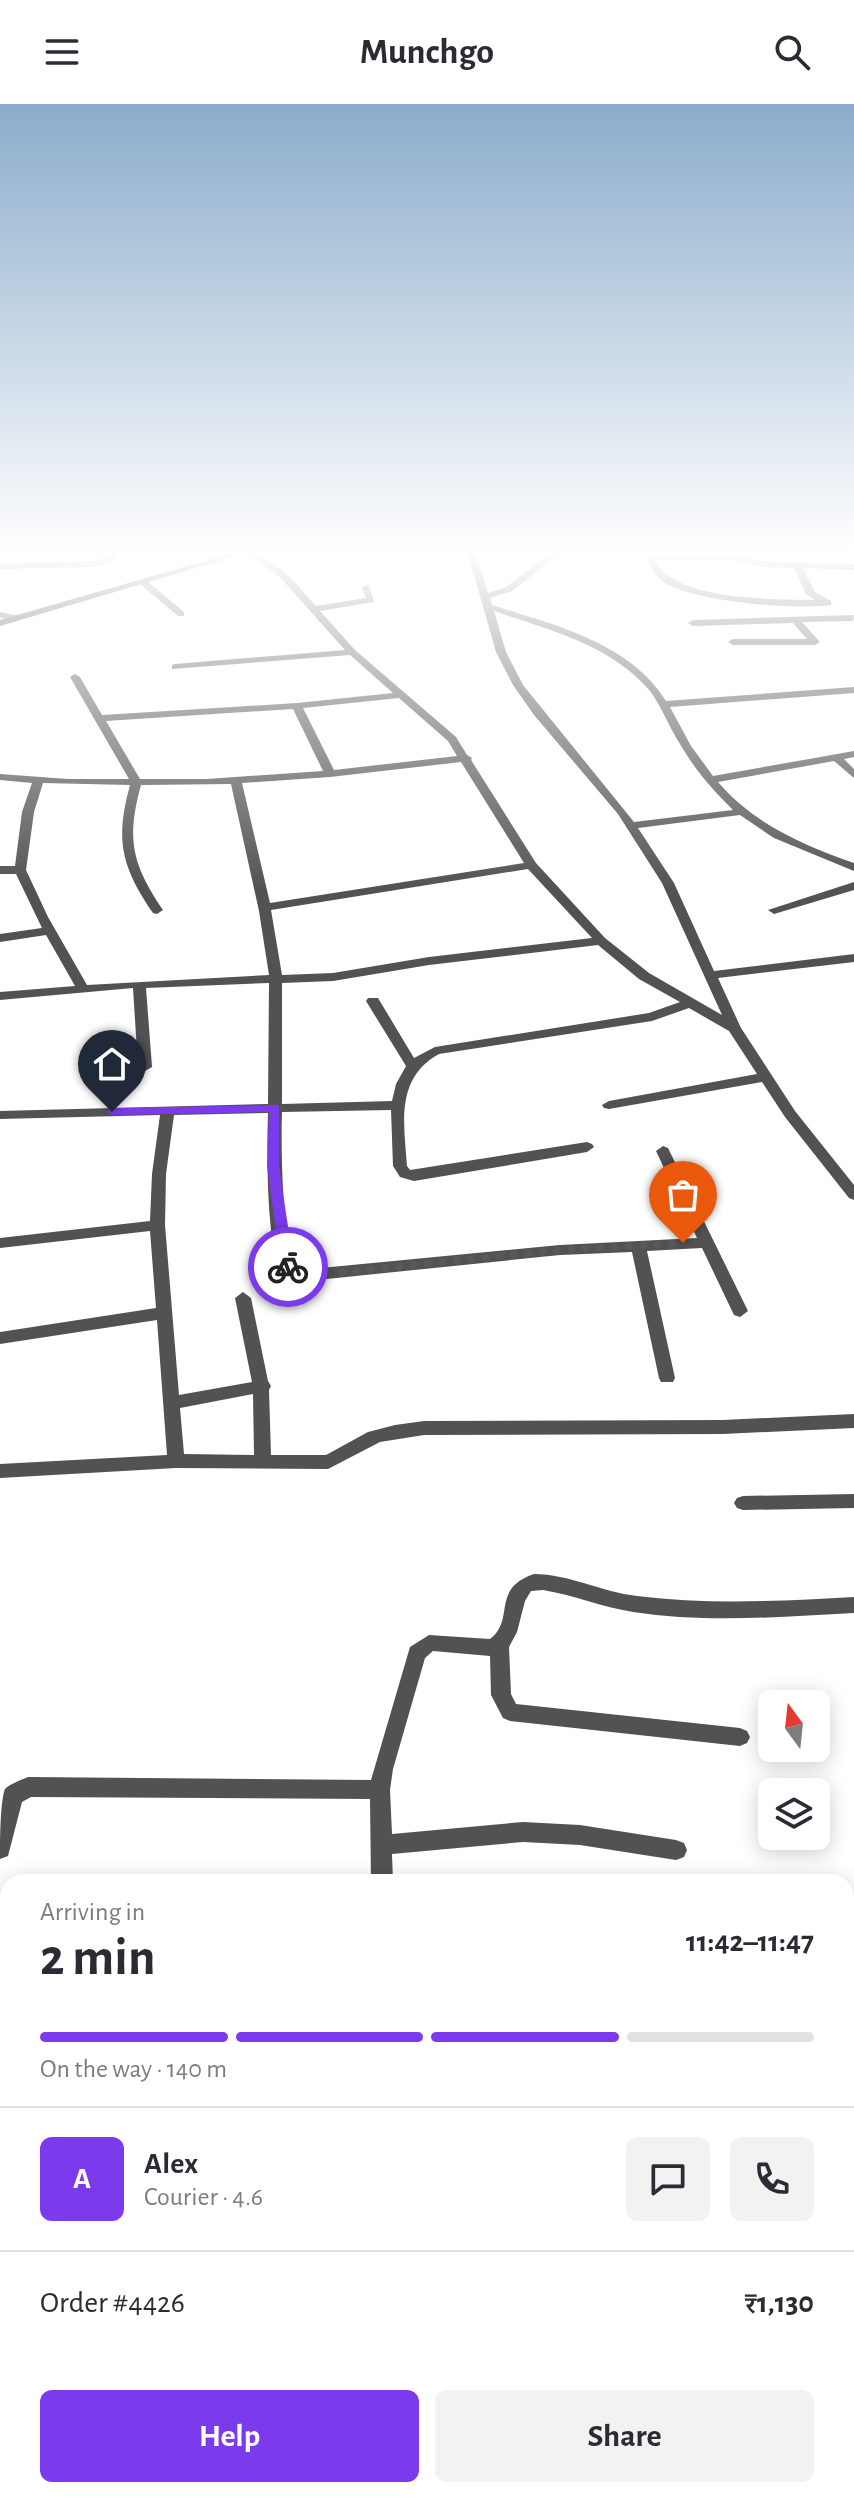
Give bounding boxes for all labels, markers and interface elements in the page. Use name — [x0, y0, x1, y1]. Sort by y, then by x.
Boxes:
icon: menu — [40, 30, 84, 74]
icon: search — [770, 30, 814, 74]
text: Munchgo — [360, 34, 494, 70]
pin — [78, 1030, 146, 1112]
icon: home — [90, 1042, 134, 1086]
pin — [649, 1161, 717, 1243]
icon: bag — [661, 1173, 705, 1217]
courier — [248, 1227, 328, 1307]
icon: bike — [266, 1245, 310, 1289]
north arrow — [758, 1690, 830, 1762]
map controls — [758, 1690, 830, 1850]
button: layers — [758, 1778, 830, 1850]
text: Arriving in — [40, 1899, 145, 1925]
text: 11:42–11:47 — [686, 1927, 814, 1957]
text: 2 min — [40, 1932, 155, 1984]
text: On the way · 140 m — [40, 2056, 227, 2082]
button: chat — [626, 2137, 710, 2221]
button: phone — [730, 2137, 814, 2221]
text: Alex — [144, 2149, 198, 2179]
text: A — [73, 2164, 91, 2194]
text: Courier · 4.6 — [144, 2184, 263, 2210]
text: Order #4426 — [40, 2288, 185, 2318]
text: ₹1,130 — [744, 2288, 814, 2318]
button: Help — [40, 2390, 419, 2482]
button: Share — [435, 2390, 814, 2482]

